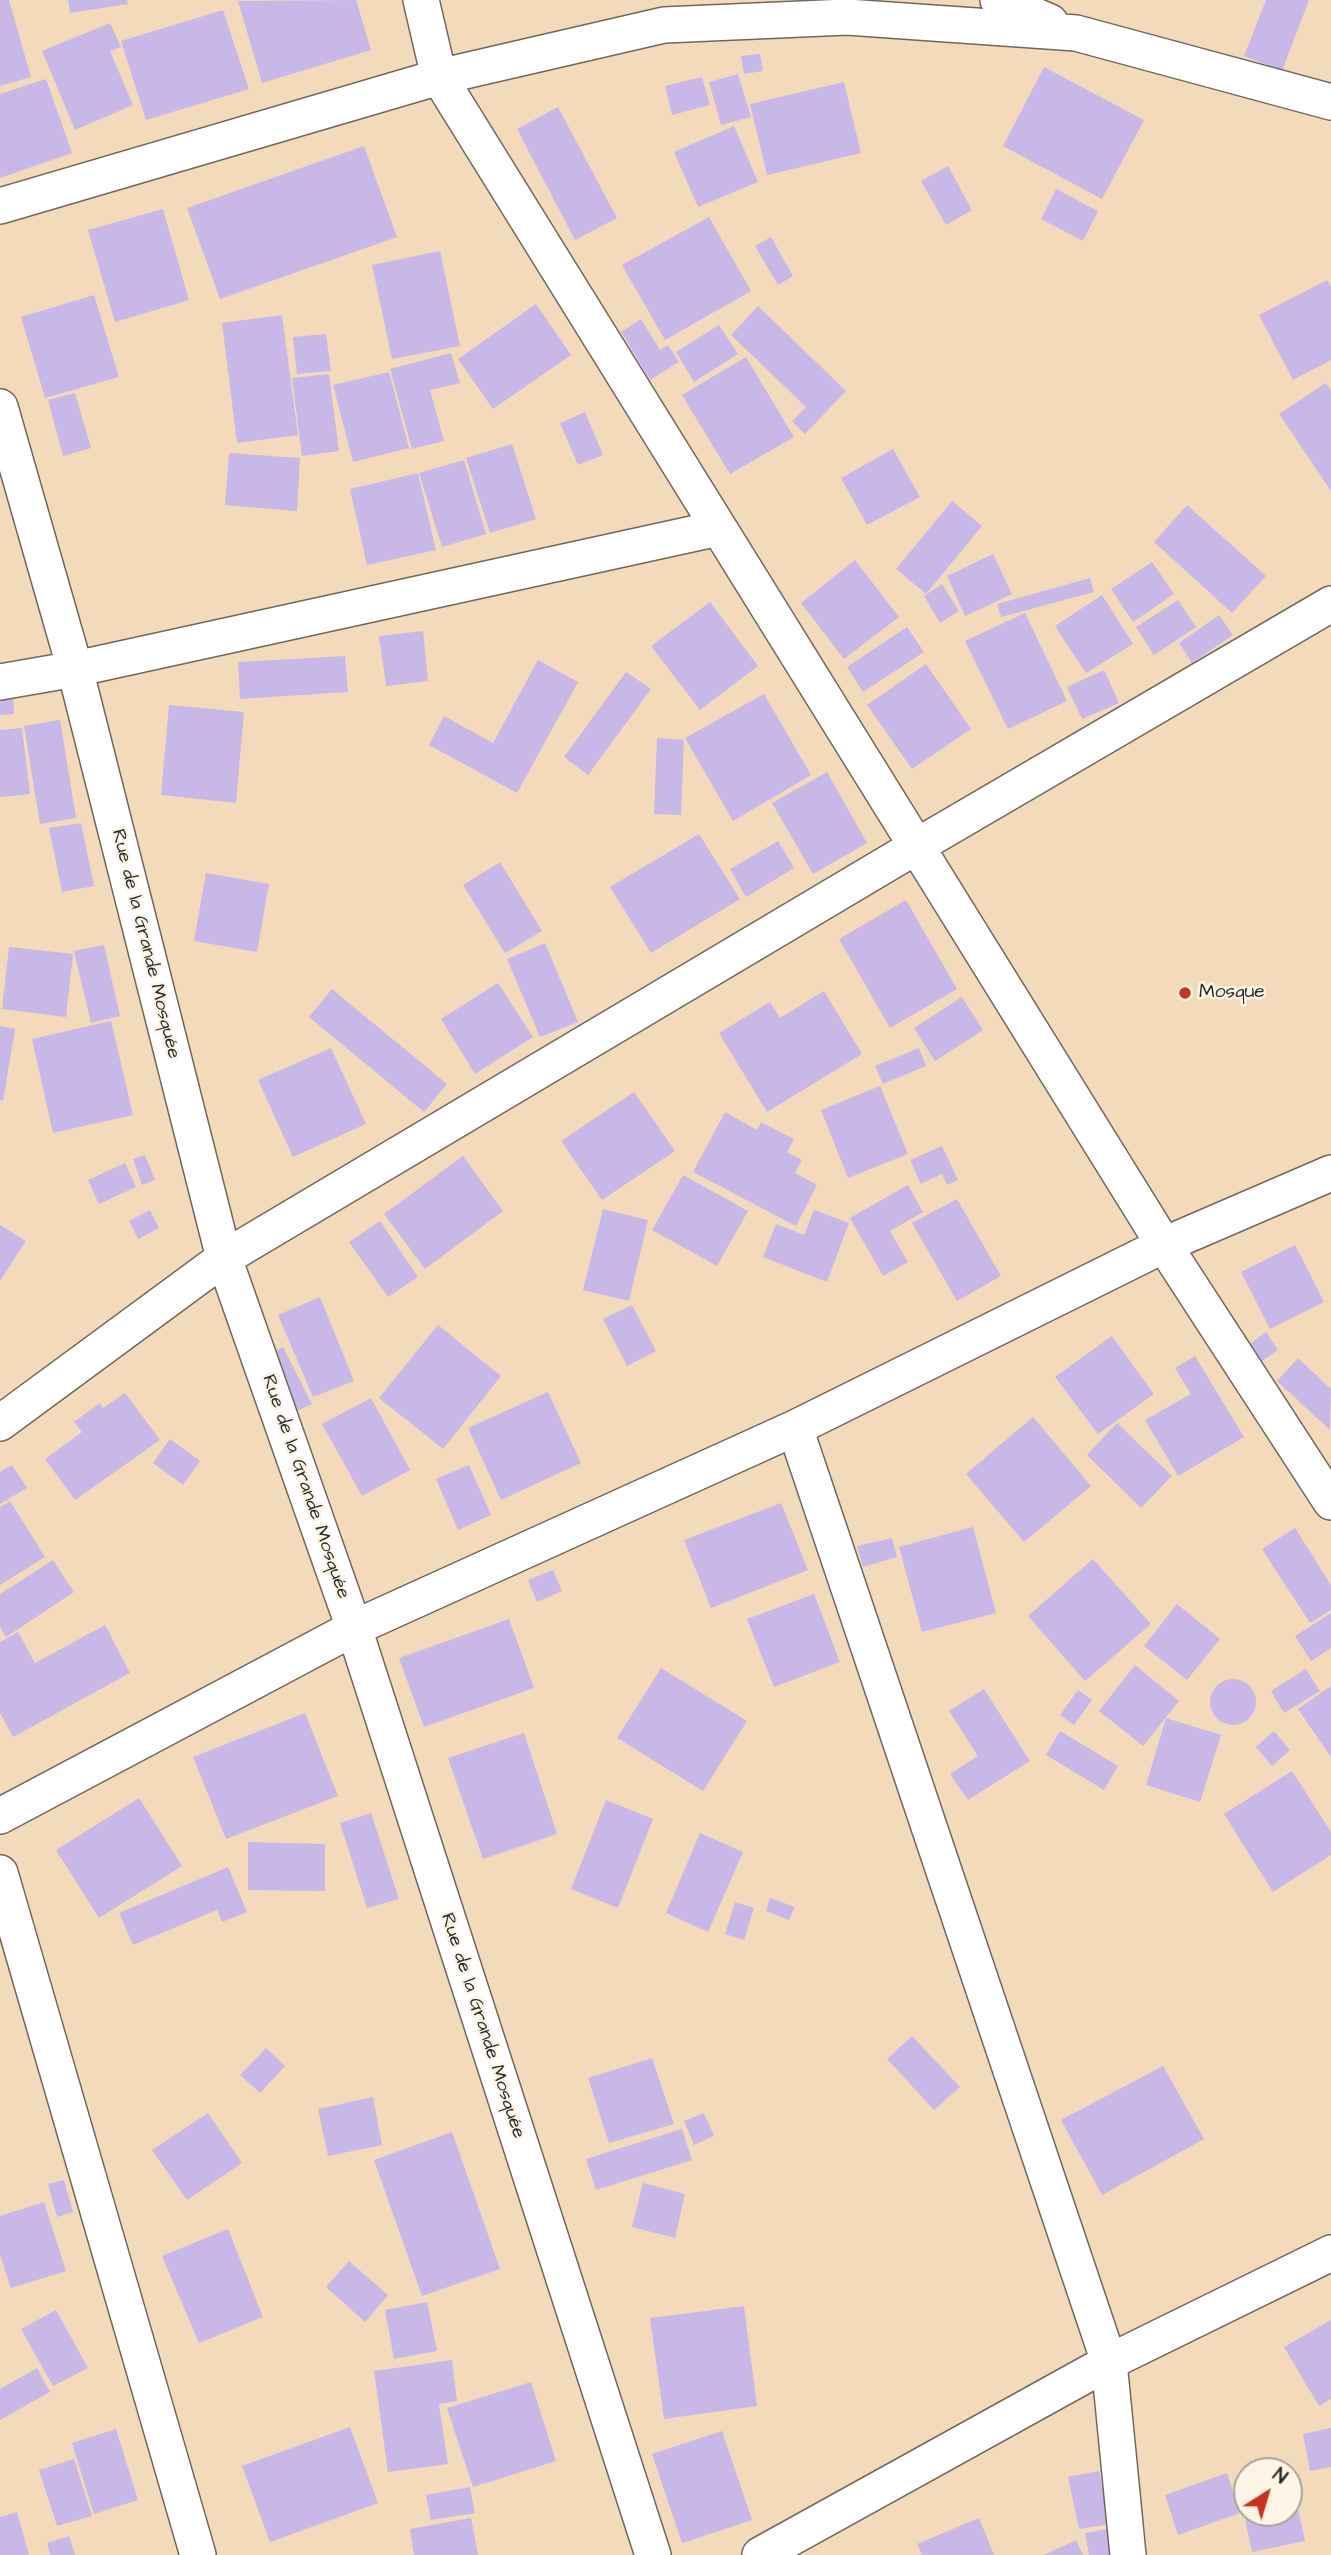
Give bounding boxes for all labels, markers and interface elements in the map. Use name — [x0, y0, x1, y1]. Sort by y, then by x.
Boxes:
street label: Rue de la Grande Mosquée — [105, 827, 185, 1061]
place label: Mosque — [1199, 982, 1265, 1004]
marker: Mosque — [1177, 985, 1193, 1001]
street label: Rue de la Grande Mosquée — [256, 1372, 354, 1602]
street label: Rue de la Grande Mosquée — [435, 1911, 529, 2141]
north arrow — [1233, 2457, 1303, 2527]
text: N — [1267, 2462, 1293, 2491]

